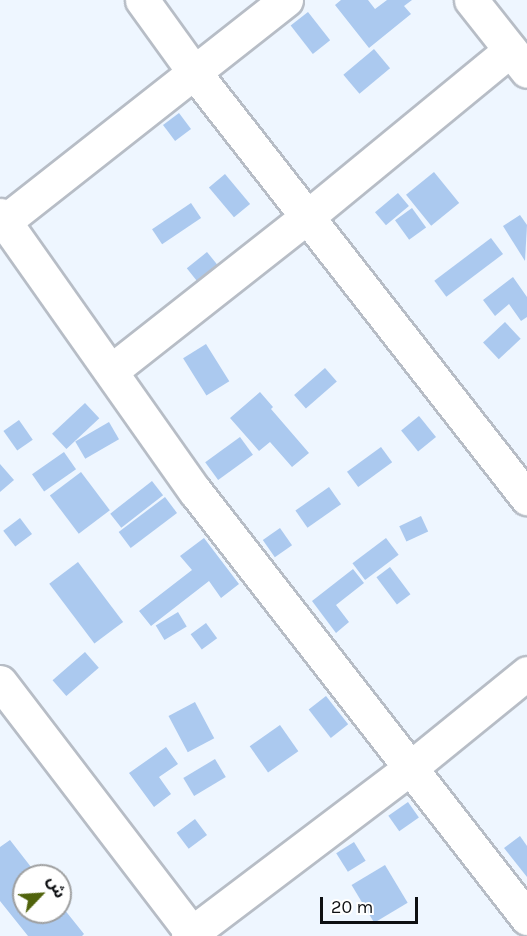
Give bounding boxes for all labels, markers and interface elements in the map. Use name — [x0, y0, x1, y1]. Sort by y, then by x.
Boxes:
north arrow — [12, 864, 72, 924]
text: ش — [44, 873, 70, 901]
scale bar — [323, 885, 420, 923]
text: 20 m — [331, 896, 373, 918]

